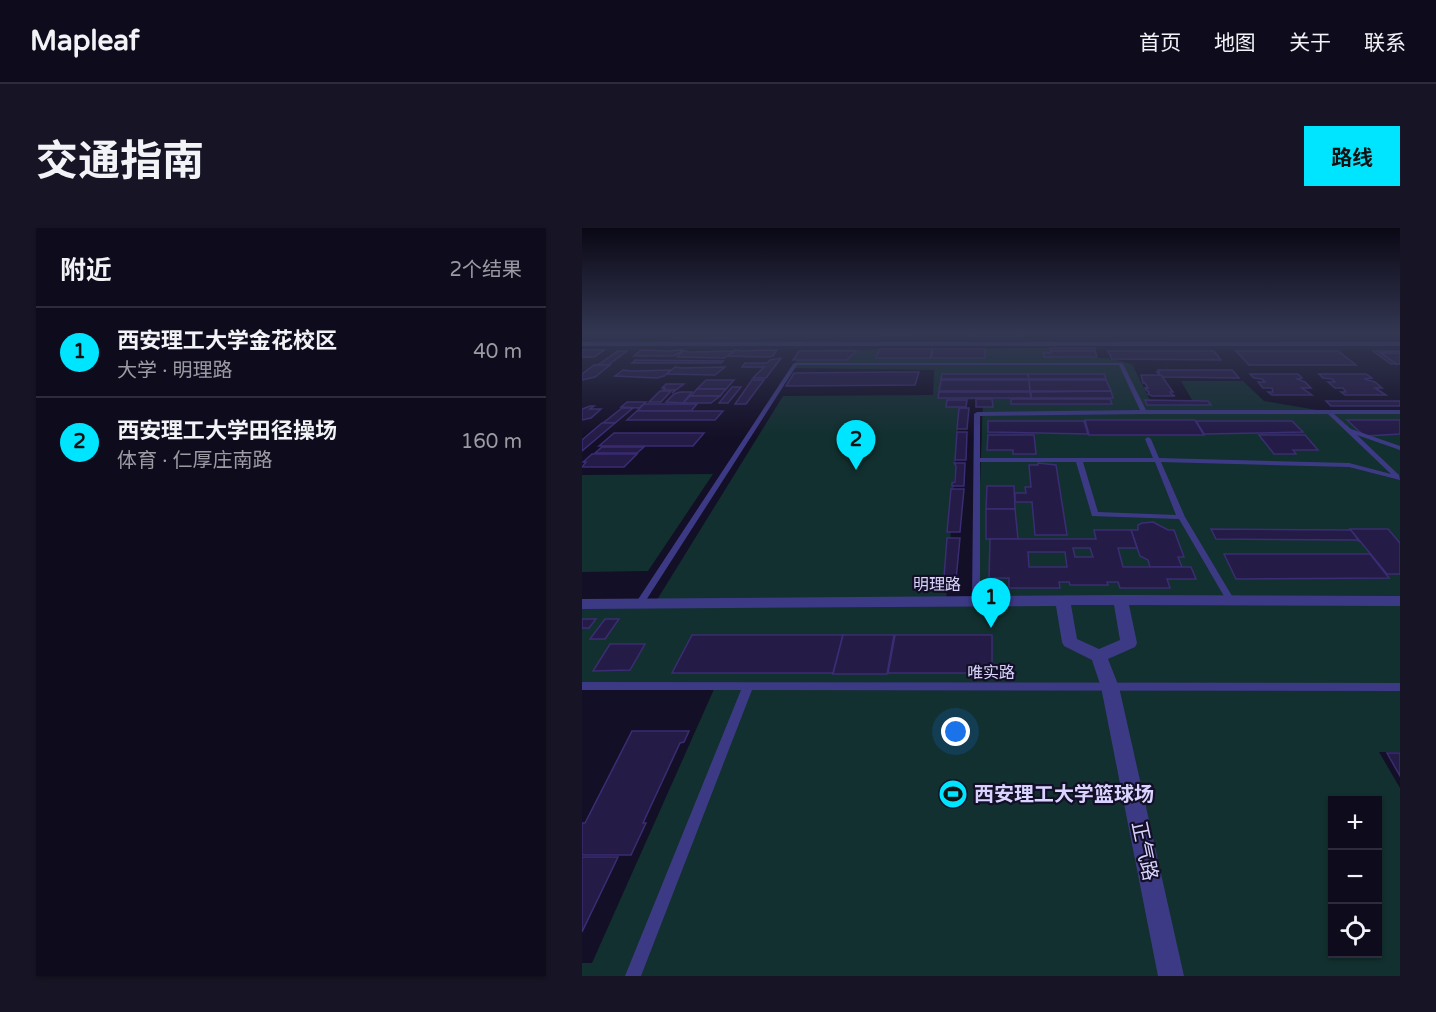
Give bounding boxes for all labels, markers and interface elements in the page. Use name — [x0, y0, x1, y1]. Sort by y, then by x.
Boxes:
text: Mapleaf — [30, 24, 139, 58]
text: 首页 — [1139, 31, 1181, 56]
text: 地图 — [1214, 31, 1256, 56]
text: 关于 — [1289, 31, 1331, 56]
text: 联系 — [1364, 31, 1406, 56]
button: 路线 — [1304, 126, 1400, 186]
text: 交通指南 — [36, 136, 204, 187]
text: 附近 — [60, 255, 112, 286]
text: 2个结果 — [449, 258, 522, 282]
text: 西安理工大学金花校区 — [117, 328, 337, 354]
text: 1 — [73, 340, 86, 364]
text: 40 m — [473, 340, 522, 364]
text: 大学 · 明理路 — [117, 359, 233, 383]
text: 西安理工大学田径操场 — [117, 418, 337, 444]
pin: 2 — [836, 420, 876, 470]
text: 2 — [73, 430, 86, 454]
text: 160 m — [461, 430, 522, 454]
text: 体育 · 仁厚庄南路 — [117, 449, 273, 473]
street label: 明理路 — [913, 575, 961, 595]
pin: 1 — [972, 578, 1010, 628]
street label: 唯实路 — [967, 663, 1015, 683]
your location — [941, 717, 970, 746]
sports icon: 西安理工大学篮球场 — [937, 778, 969, 810]
place label: 西安理工大学篮球场 — [974, 783, 1154, 807]
map controls — [1328, 796, 1382, 958]
button: + — [1328, 796, 1382, 850]
street label: 正气路 — [1126, 819, 1162, 883]
button: − — [1328, 850, 1382, 904]
button: locate — [1328, 904, 1382, 958]

